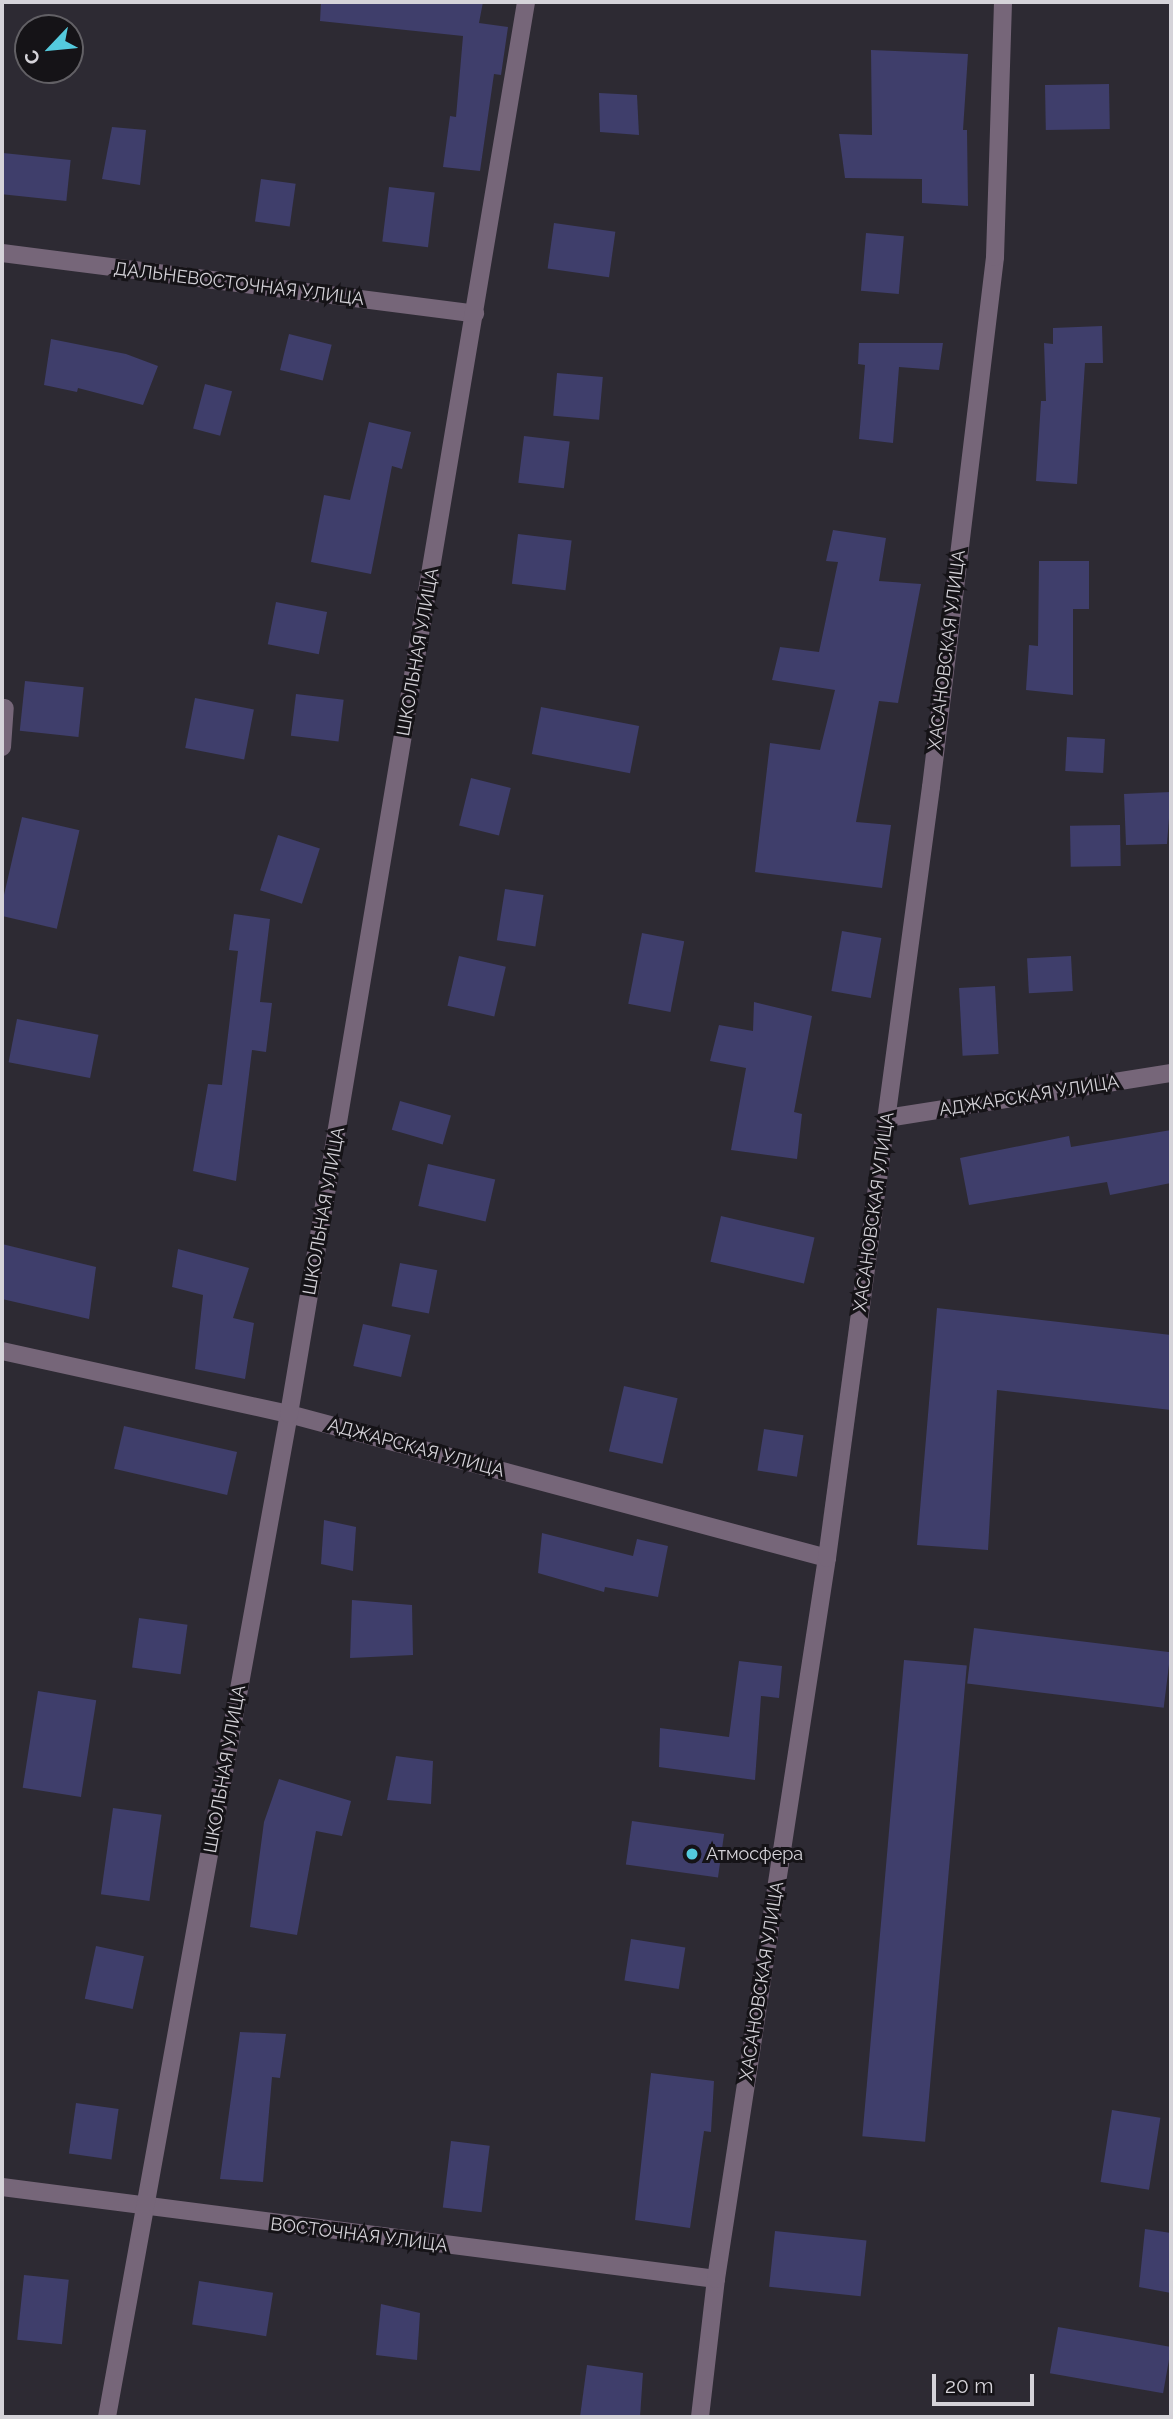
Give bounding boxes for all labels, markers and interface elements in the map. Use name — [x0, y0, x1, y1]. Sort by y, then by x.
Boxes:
north arrow — [14, 14, 84, 84]
text: С — [19, 47, 45, 68]
street label: ДАЛЬНЕВОСТОЧНАЯ УЛИЦА — [113, 258, 365, 310]
street label: ХАСАНОВСКАЯ УЛИЦА — [924, 549, 970, 751]
street label: ШКОЛЬНАЯ УЛИЦА — [393, 566, 443, 738]
street label: АДЖАРСКАЯ УЛИЦА — [937, 1071, 1121, 1121]
street label: ХАСАНОВСКАЯ УЛИЦА — [849, 1111, 899, 1313]
street label: ШКОЛЬНАЯ УЛИЦА — [299, 1125, 349, 1297]
street label: АДЖАРСКАЯ УЛИЦА — [325, 1414, 507, 1482]
street label: ШКОЛЬНАЯ УЛИЦА — [200, 1683, 250, 1855]
place label: Атмосфера — [706, 1843, 803, 1865]
marker: Атмосфера — [684, 1846, 700, 1862]
street label: ХАСАНОВСКАЯ УЛИЦА — [736, 1880, 788, 2082]
street label: ВОСТОЧНАЯ УЛИЦА — [269, 2213, 449, 2257]
scale bar — [935, 2360, 1036, 2404]
text: 20 m — [945, 2373, 993, 2398]

